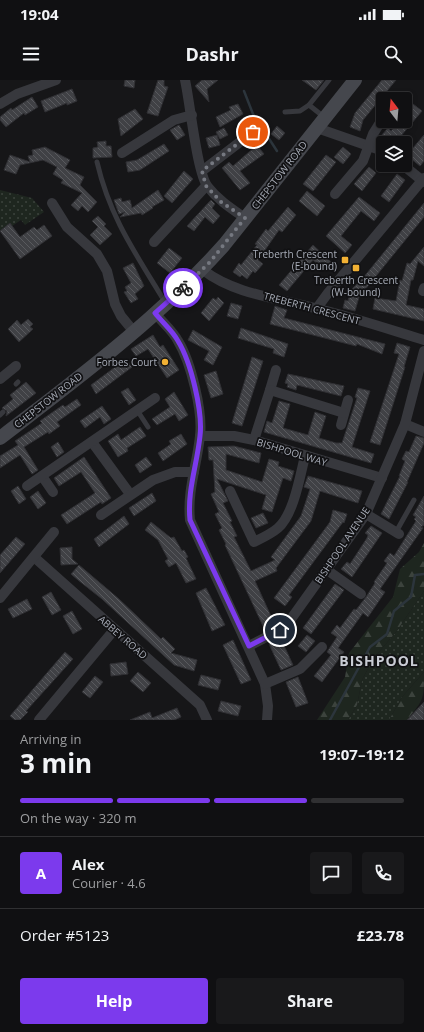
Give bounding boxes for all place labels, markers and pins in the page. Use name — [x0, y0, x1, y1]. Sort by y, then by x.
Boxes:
pin — [236, 115, 270, 149]
place label: Treberth Crescent (E-bound) — [253, 247, 337, 273]
marker: Treberth Crescent (E-bound) — [340, 255, 350, 265]
marker: Treberth Crescent (W-bound) — [351, 263, 361, 273]
place label: Treberth Crescent (W-bound) — [314, 273, 399, 299]
place label: Forbes Court — [97, 355, 157, 369]
marker: Forbes Court — [160, 357, 170, 367]
pin — [263, 613, 297, 647]

